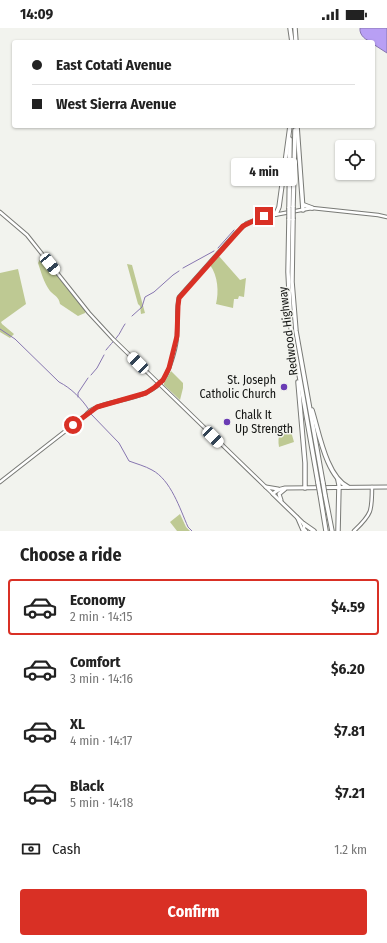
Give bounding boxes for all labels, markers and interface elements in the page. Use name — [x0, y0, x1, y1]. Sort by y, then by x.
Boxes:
text: 14:09 — [20, 5, 53, 23]
text: East Cotati Avenue — [56, 56, 172, 74]
text: West Sierra Avenue — [56, 95, 176, 113]
map controls — [335, 140, 375, 180]
button: locate — [335, 140, 375, 180]
callout: 4 min — [231, 158, 297, 186]
text: 4 min — [249, 164, 279, 179]
route end — [255, 207, 273, 225]
car — [38, 251, 62, 277]
street label: Redwood Highway — [276, 285, 300, 376]
car — [125, 350, 151, 376]
place label: St. Joseph Catholic Church — [200, 373, 276, 401]
marker: St. Joseph Catholic Church — [279, 382, 289, 392]
place label: Chalk It Up Strength — [235, 408, 293, 436]
route start — [64, 416, 82, 434]
marker: Chalk It Up Strength — [222, 417, 232, 427]
car — [200, 424, 226, 450]
text: Choose a ride — [20, 544, 122, 566]
icon: car — [22, 589, 58, 625]
text: Economy — [70, 591, 125, 609]
text: $4.59 — [331, 598, 365, 616]
text: 2 min · 14:15 — [70, 609, 132, 624]
icon: car — [22, 651, 58, 687]
text: Comfort — [70, 653, 121, 671]
text: $6.20 — [331, 660, 365, 678]
text: 3 min · 14:16 — [70, 671, 133, 686]
icon: car — [22, 713, 58, 749]
text: XL — [70, 715, 85, 733]
text: $7.81 — [334, 722, 365, 740]
text: 4 min · 14:17 — [70, 733, 132, 748]
icon: car — [22, 775, 58, 811]
text: Black — [70, 777, 104, 795]
text: $7.21 — [335, 784, 365, 802]
text: 5 min · 14:18 — [70, 795, 133, 810]
icon: cash — [20, 838, 42, 860]
text: Cash — [52, 840, 81, 858]
text: 1.2 km — [334, 842, 367, 857]
button: Confirm — [20, 889, 367, 935]

